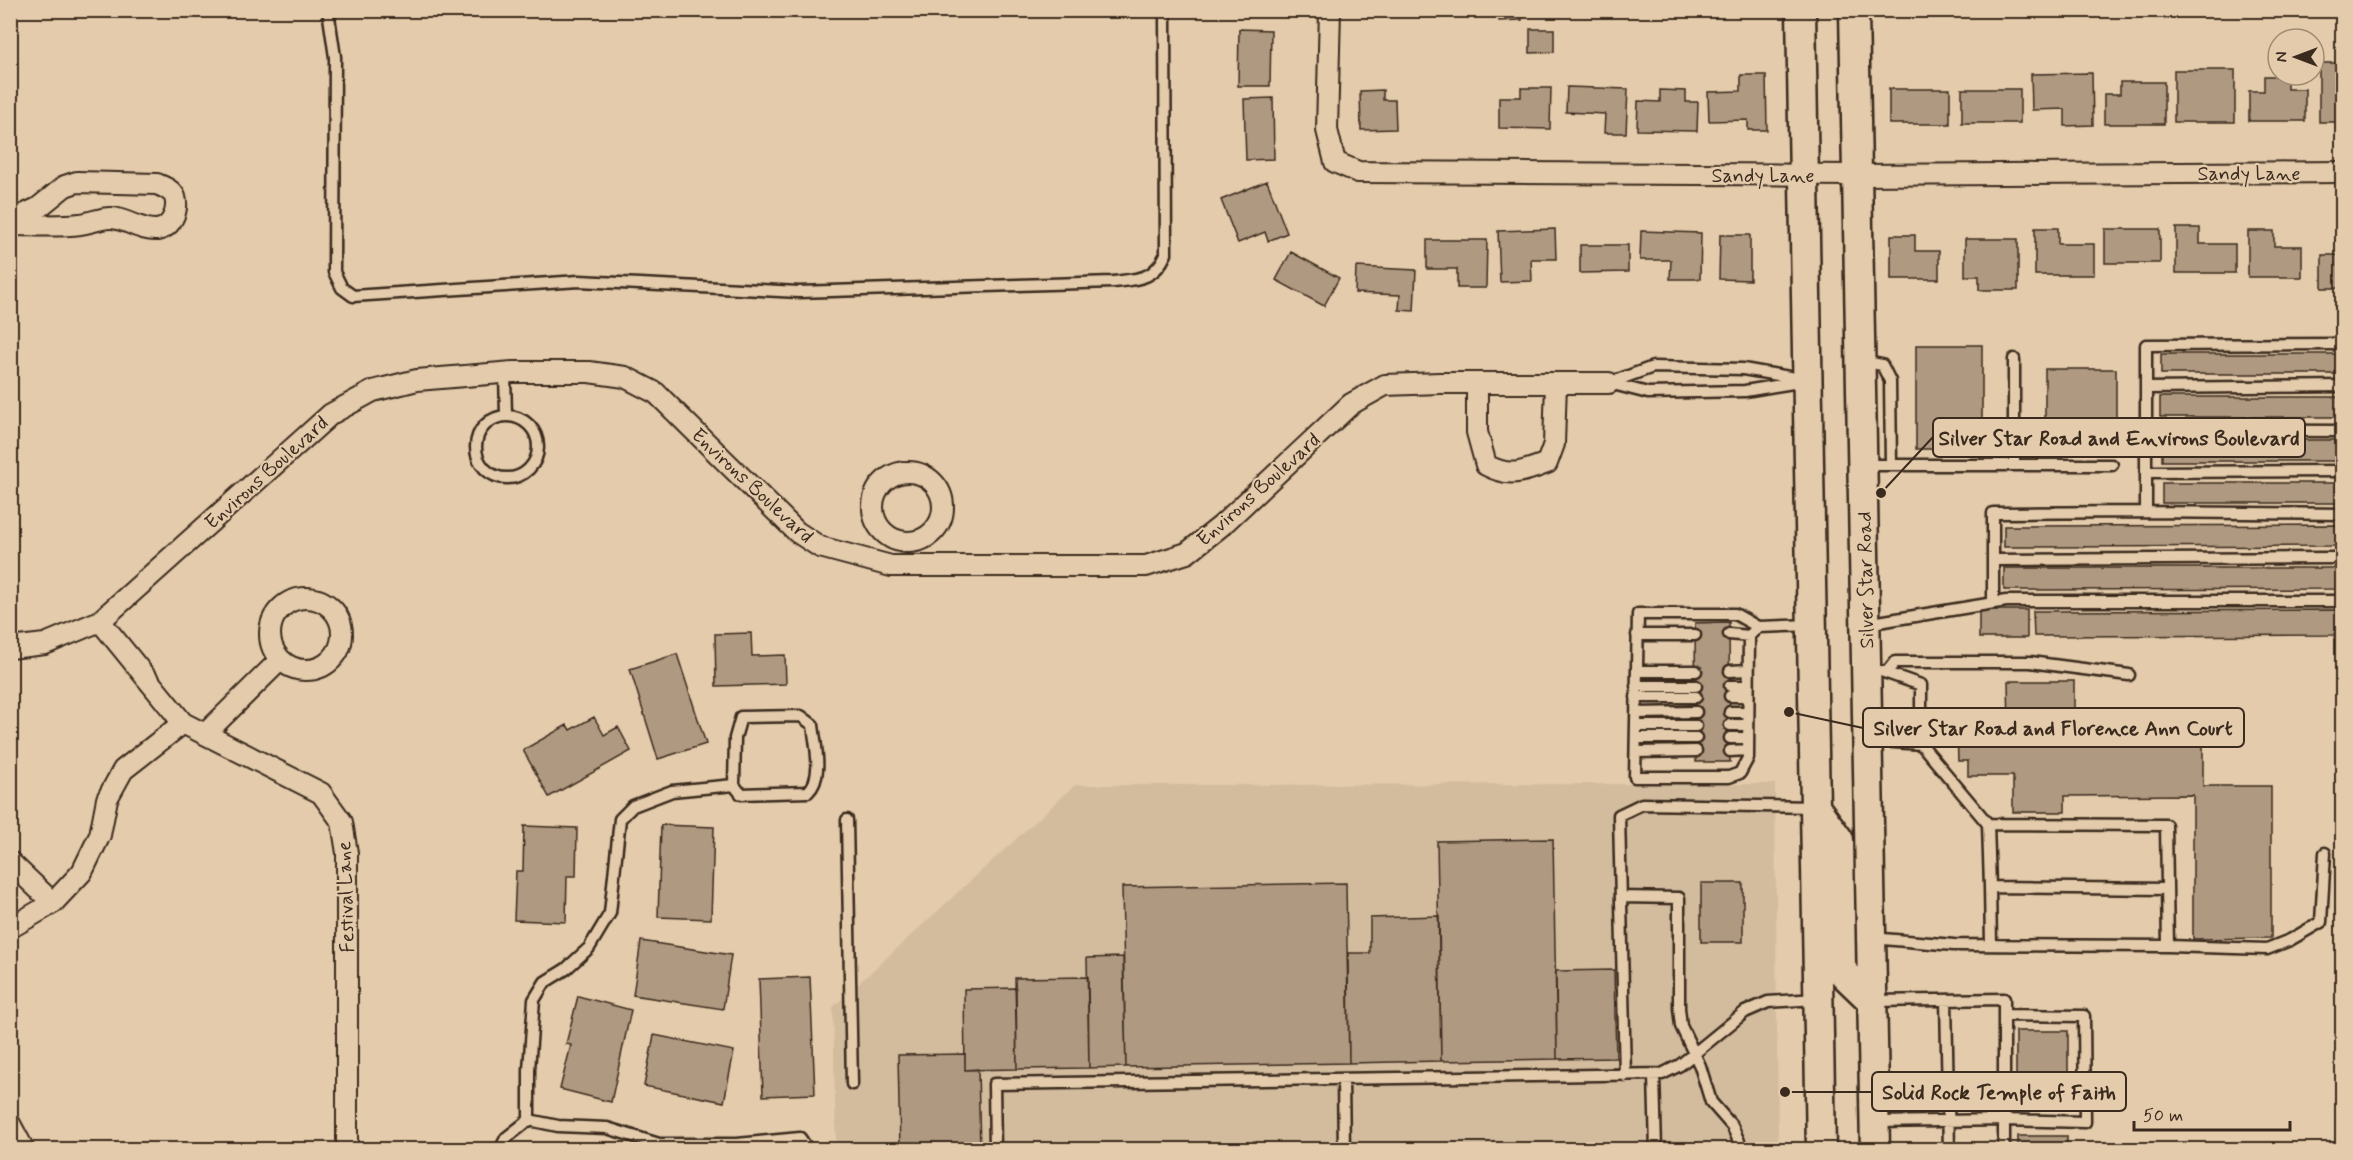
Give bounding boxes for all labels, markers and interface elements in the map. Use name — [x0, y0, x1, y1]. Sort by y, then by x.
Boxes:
north arrow — [2266, 27, 2326, 87]
text: N — [2272, 52, 2293, 62]
street label: Sandy Lane — [2197, 161, 2301, 188]
street label: Sandy Lane — [1711, 163, 1815, 190]
street label: Environs Boulevard — [199, 410, 335, 536]
callout: Silver Star Road and Environs Boulevard — [1933, 418, 2305, 457]
street label: Environs Boulevard — [685, 422, 819, 550]
text: Silver Star Road and Environs Boulevard — [1938, 425, 2300, 453]
street label: Environs Boulevard — [1191, 427, 1327, 553]
street label: Silver Star Road — [1852, 511, 1881, 649]
callout: Silver Star Road and Florence Ann Court — [1863, 708, 2244, 747]
text: Silver Star Road and Florence Ann Court — [1873, 715, 2233, 743]
street label: Festival Lane — [331, 841, 362, 953]
callout: Solid Rock Temple of Faith — [1872, 1072, 2126, 1111]
text: Solid Rock Temple of Faith — [1882, 1079, 2116, 1107]
scale bar — [2134, 1094, 2290, 1132]
text: 50 m — [2143, 1104, 2183, 1128]

